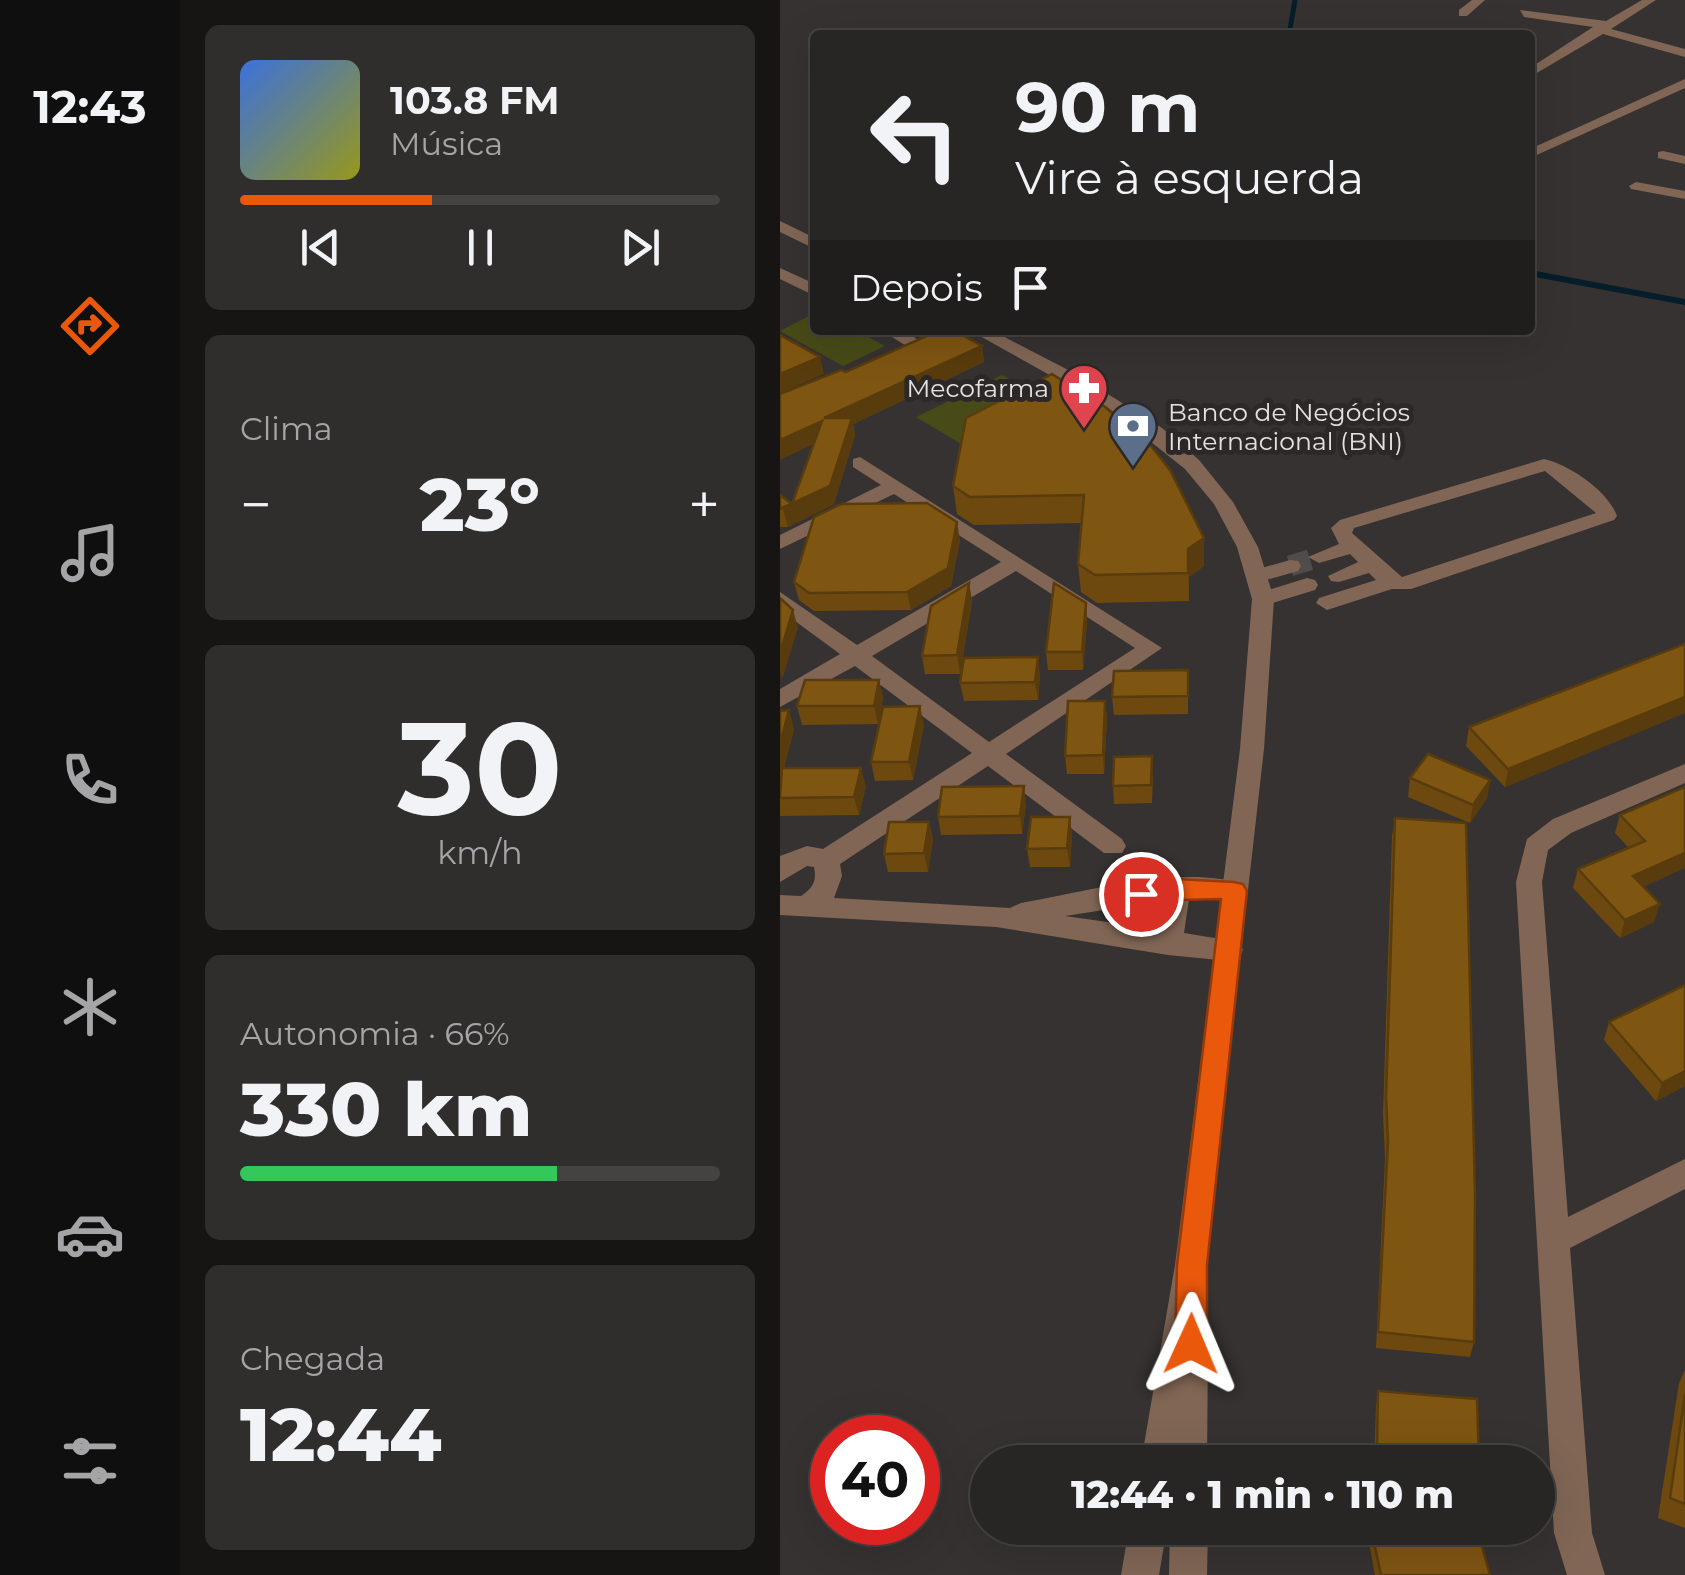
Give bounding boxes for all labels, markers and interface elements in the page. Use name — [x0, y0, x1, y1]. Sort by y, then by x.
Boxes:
text: 90 m — [1015, 64, 1200, 150]
icon: left — [850, 70, 980, 200]
text: 103.8 FM — [390, 77, 560, 124]
text: 12:43 — [33, 79, 147, 134]
text: Música — [390, 124, 503, 163]
text: Vire à esquerda — [1015, 150, 1364, 205]
icon: previous — [293, 220, 348, 275]
icon: pause — [453, 220, 508, 275]
icon: next — [613, 220, 668, 275]
icon: arrive — [1003, 260, 1058, 315]
text: Depois — [850, 264, 983, 311]
icon: directions — [55, 291, 125, 361]
pharmacy icon: Mecofarma — [1058, 362, 1110, 430]
place label: Mecofarma — [906, 373, 1049, 403]
place label: Banco de Negócios Internacional (BNI) — [1168, 397, 1410, 456]
bank icon: Banco de Negócios Internacional (BNI) — [1107, 400, 1159, 468]
text: Clima — [240, 409, 333, 448]
text: 23° — [420, 458, 540, 550]
text: − — [240, 471, 272, 538]
text: + — [688, 471, 720, 538]
icon: music — [55, 518, 125, 588]
text: 30 — [397, 688, 563, 847]
icon: phone — [55, 745, 125, 815]
text: km/h — [437, 833, 523, 872]
pin — [1099, 852, 1184, 937]
icon: arrive — [1114, 867, 1169, 922]
icon: climate — [55, 972, 125, 1042]
text: Autonomia · 66% — [240, 1014, 509, 1053]
text: 330 km — [240, 1063, 532, 1155]
icon: car — [55, 1199, 125, 1269]
position arrow — [1139, 1292, 1243, 1396]
text: Chegada — [240, 1339, 385, 1378]
text: 12:44 — [240, 1388, 442, 1480]
speed limit sign: 40 — [810, 1415, 940, 1545]
icon: filters — [55, 1426, 125, 1496]
text: 12:44 · 1 min · 110 m — [1071, 1471, 1454, 1518]

